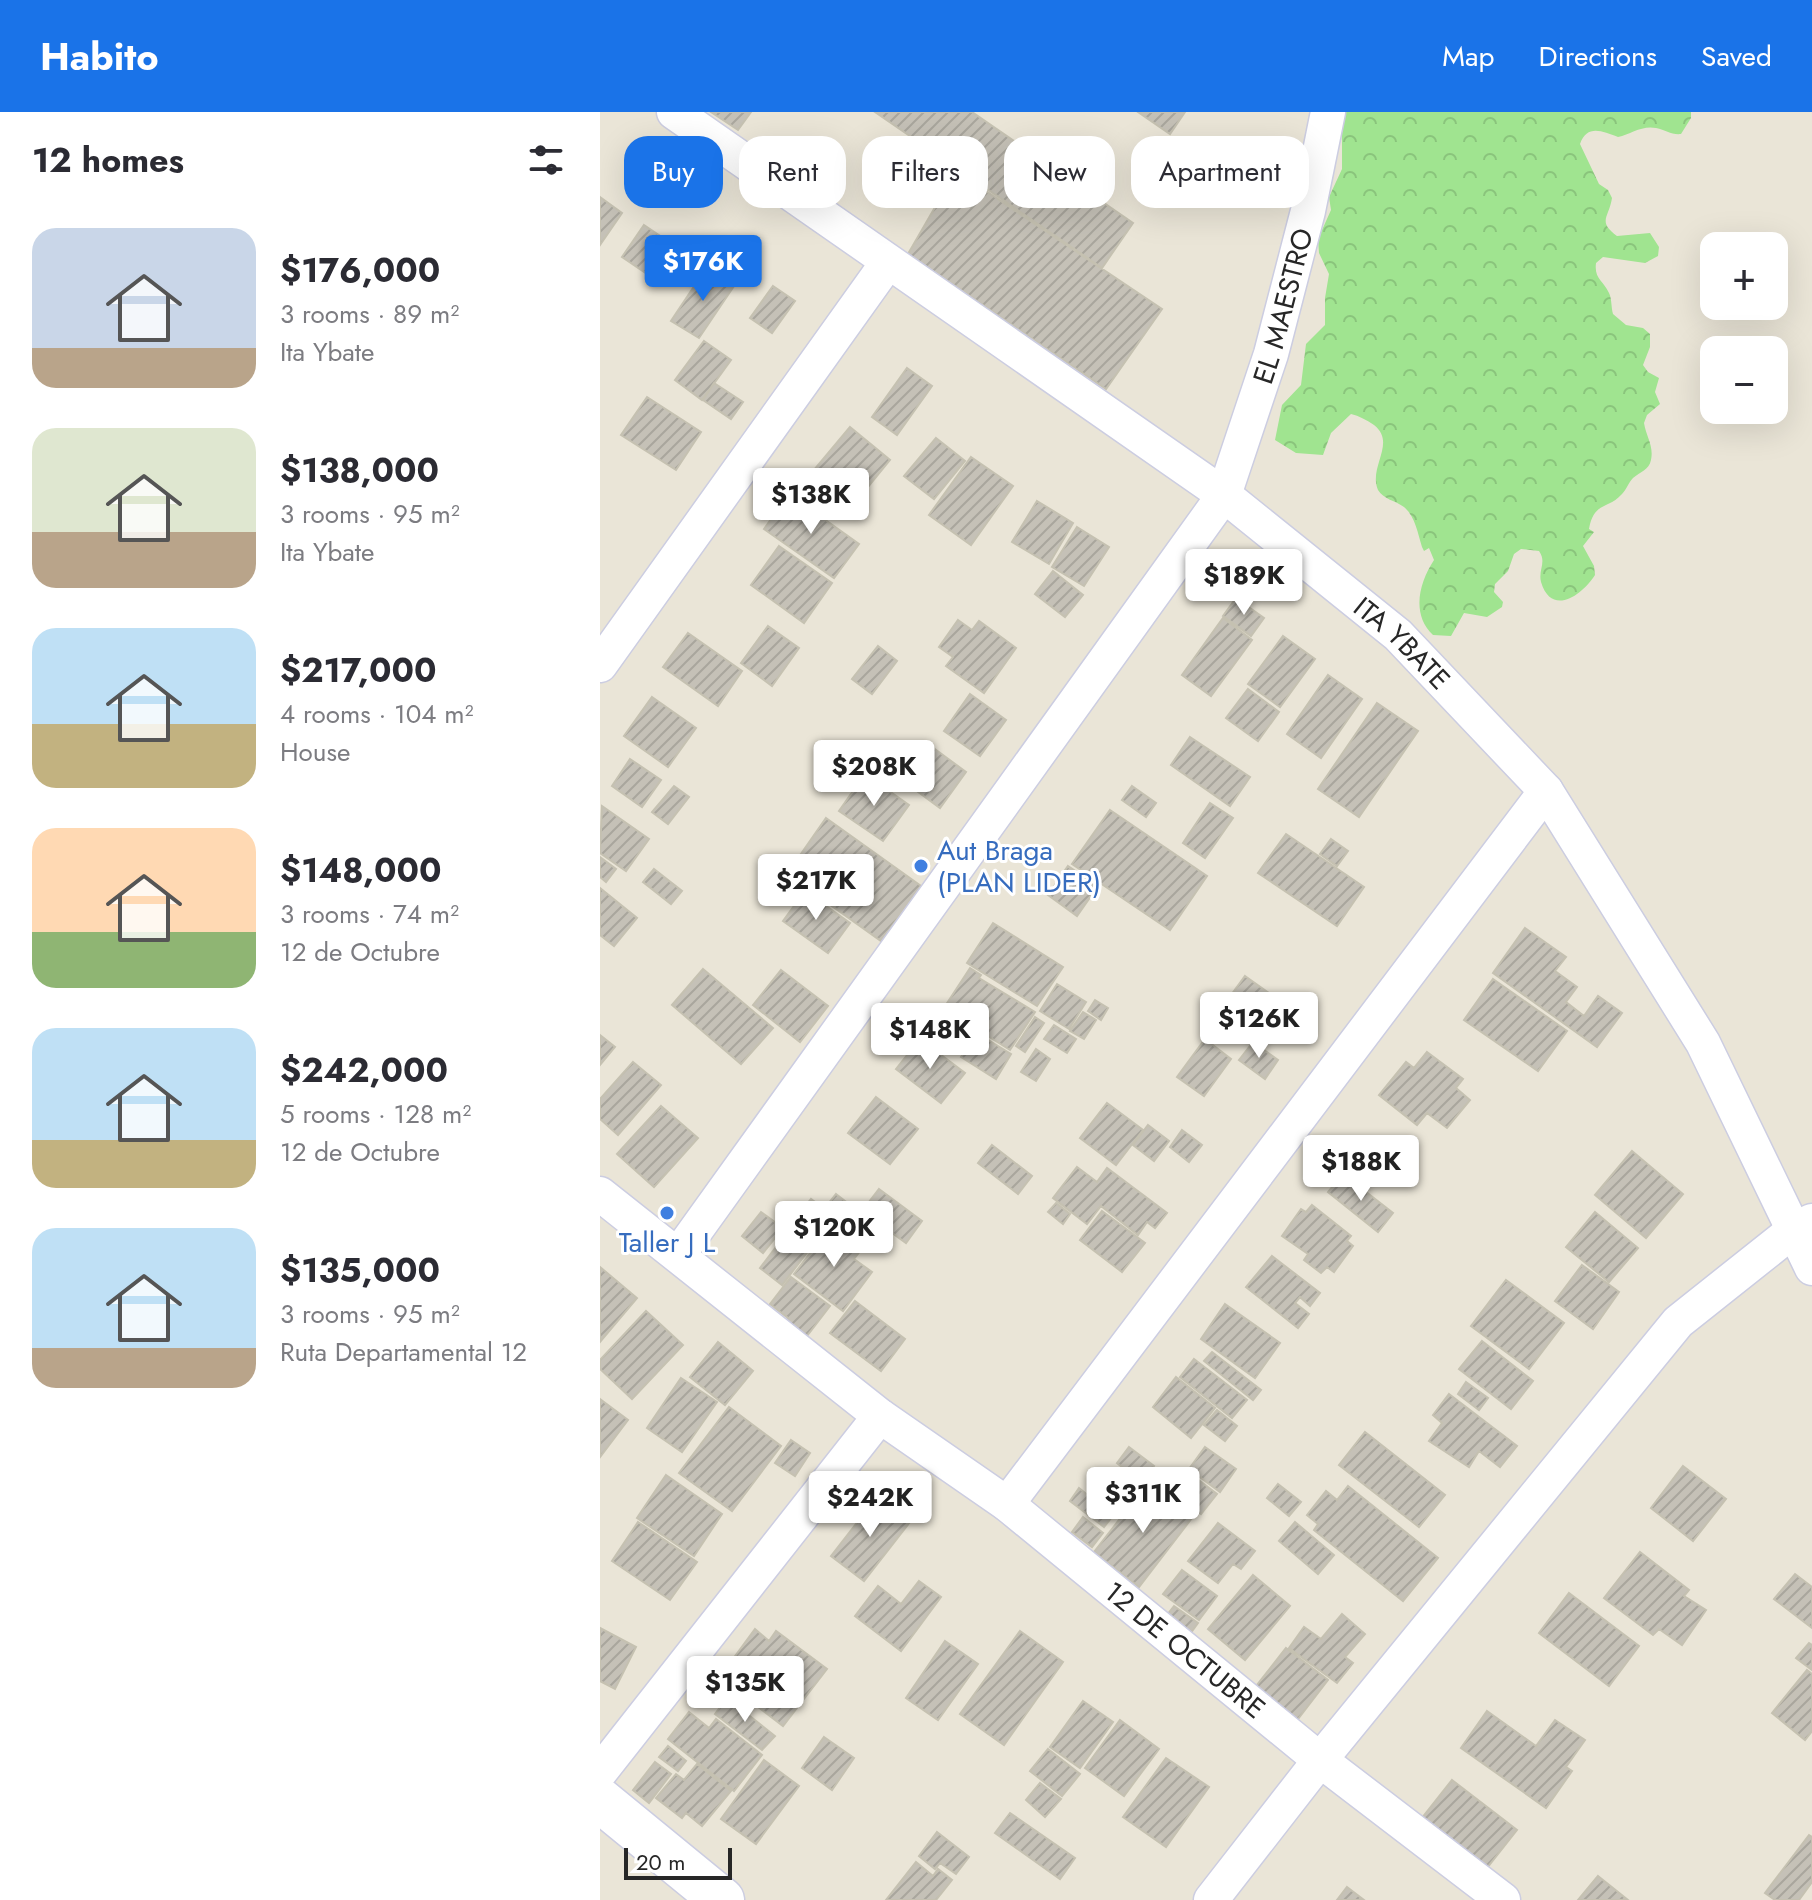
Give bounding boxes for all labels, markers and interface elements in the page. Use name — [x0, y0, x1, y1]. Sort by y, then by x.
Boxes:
text: Habito — [40, 29, 159, 84]
text: Map — [1442, 36, 1494, 77]
text: Directions — [1538, 36, 1657, 77]
text: Saved — [1701, 36, 1772, 77]
text: 12 homes — [32, 136, 184, 185]
chip: Buy — [624, 136, 723, 208]
chip: Rent — [739, 136, 846, 208]
chip: Filters — [862, 136, 988, 208]
chip: New — [1004, 136, 1115, 208]
chip: Apartment — [1131, 136, 1309, 208]
icon: filters — [524, 138, 568, 182]
street label: EL MAESTRO — [1242, 224, 1323, 389]
map controls — [1700, 232, 1788, 424]
button: + — [1700, 232, 1788, 320]
pin: $176K — [647, 235, 759, 303]
text: $176K — [663, 242, 743, 280]
text: $176,000 — [280, 246, 440, 295]
icon: home — [96, 260, 192, 356]
text: 3 rooms · 89 m² — [280, 295, 459, 333]
text: Ita Ybate — [280, 333, 374, 371]
button: − — [1700, 336, 1788, 424]
text: $138,000 — [280, 446, 439, 495]
icon: home — [96, 460, 192, 556]
pin: $138K — [755, 468, 867, 536]
text: $138K — [771, 475, 851, 513]
text: 3 rooms · 95 m² — [280, 495, 460, 533]
text: Ita Ybate — [280, 533, 374, 571]
pin: $189K — [1188, 549, 1300, 617]
text: $189K — [1203, 556, 1285, 594]
street label: ITA YBATE — [1345, 587, 1460, 699]
text: $217,000 — [280, 646, 436, 695]
icon: home — [96, 660, 192, 756]
text: 4 rooms · 104 m² — [280, 695, 474, 733]
text: House — [280, 733, 350, 771]
pin: $208K — [818, 740, 930, 808]
text: $208K — [832, 747, 916, 785]
place label: Aut Braga (PLAN LIDER) — [937, 830, 1101, 903]
text: $148,000 — [280, 846, 442, 895]
pin: $217K — [760, 854, 872, 922]
marker: Aut Braga (PLAN LIDER) — [912, 857, 930, 875]
icon: home — [96, 860, 192, 956]
text: $217K — [776, 861, 856, 899]
text: 3 rooms · 74 m² — [280, 895, 459, 933]
text: 12 de Octubre — [280, 933, 440, 971]
pin: $126K — [1203, 992, 1315, 1060]
text: $126K — [1218, 999, 1300, 1037]
pin: $148K — [874, 1003, 986, 1071]
text: $148K — [889, 1010, 971, 1048]
text: $242,000 — [280, 1046, 448, 1095]
icon: home — [96, 1060, 192, 1156]
text: 5 rooms · 128 m² — [280, 1095, 471, 1133]
text: 12 de Octubre — [280, 1133, 440, 1171]
pin: $188K — [1305, 1135, 1417, 1203]
text: $188K — [1321, 1142, 1401, 1180]
pin: $120K — [778, 1201, 890, 1269]
marker: Taller J L — [658, 1204, 676, 1222]
text: $120K — [793, 1208, 875, 1246]
place label: Taller J L — [619, 1222, 716, 1263]
text: $135,000 — [280, 1246, 440, 1295]
icon: home — [96, 1260, 192, 1356]
text: 3 rooms · 95 m² — [280, 1295, 460, 1333]
text: Ruta Departamental 12 — [280, 1333, 527, 1371]
pin: $311K — [1087, 1467, 1199, 1535]
pin: $242K — [814, 1471, 926, 1539]
text: $311K — [1105, 1474, 1181, 1512]
text: $242K — [827, 1478, 913, 1516]
street label: 12 DE OCTUBRE — [1096, 1571, 1275, 1728]
pin: $135K — [689, 1656, 801, 1724]
text: $135K — [705, 1663, 785, 1701]
scale bar — [624, 1844, 732, 1880]
text: 20 m — [636, 1846, 685, 1878]

